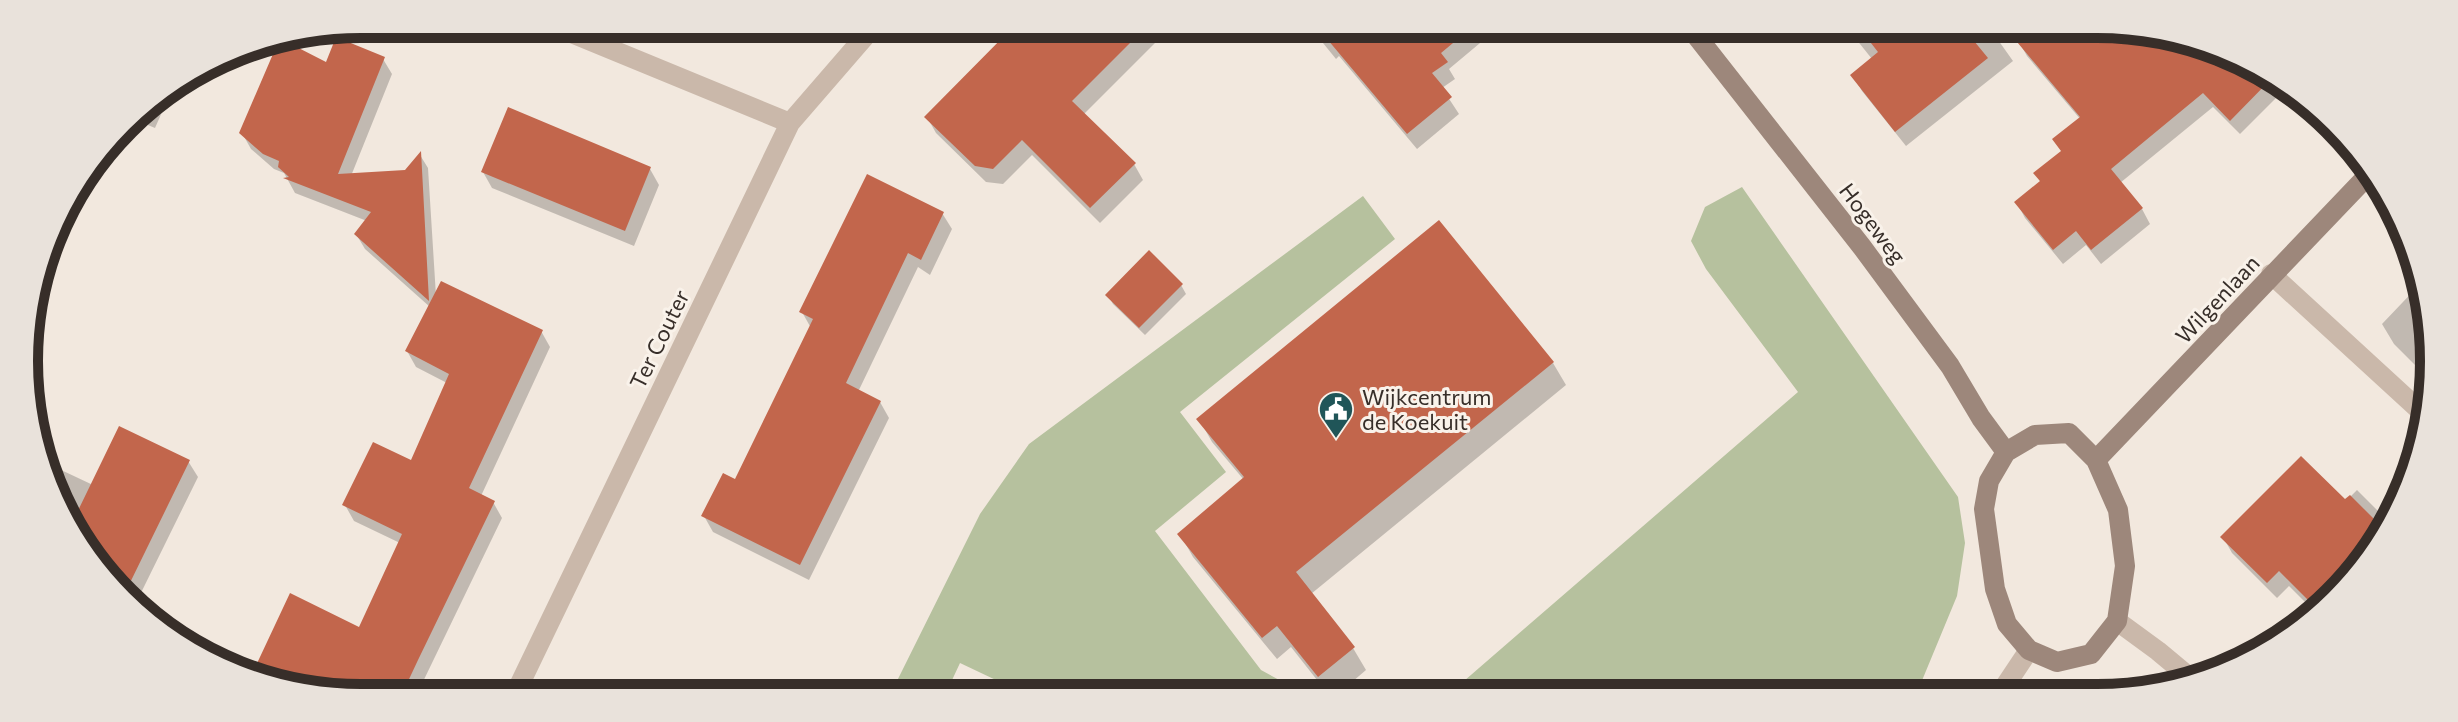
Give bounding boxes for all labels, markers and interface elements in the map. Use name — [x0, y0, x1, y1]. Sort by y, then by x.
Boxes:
street label: Hogeweg — [1834, 178, 1912, 268]
street label: Wilgenlaan — [2169, 249, 2265, 349]
street label: Ter Couter — [623, 285, 695, 393]
place label: Wijkcentrum de Koekuit — [1362, 383, 1492, 435]
public building icon: Wijkcentrum de Koekuit — [1317, 390, 1355, 440]

